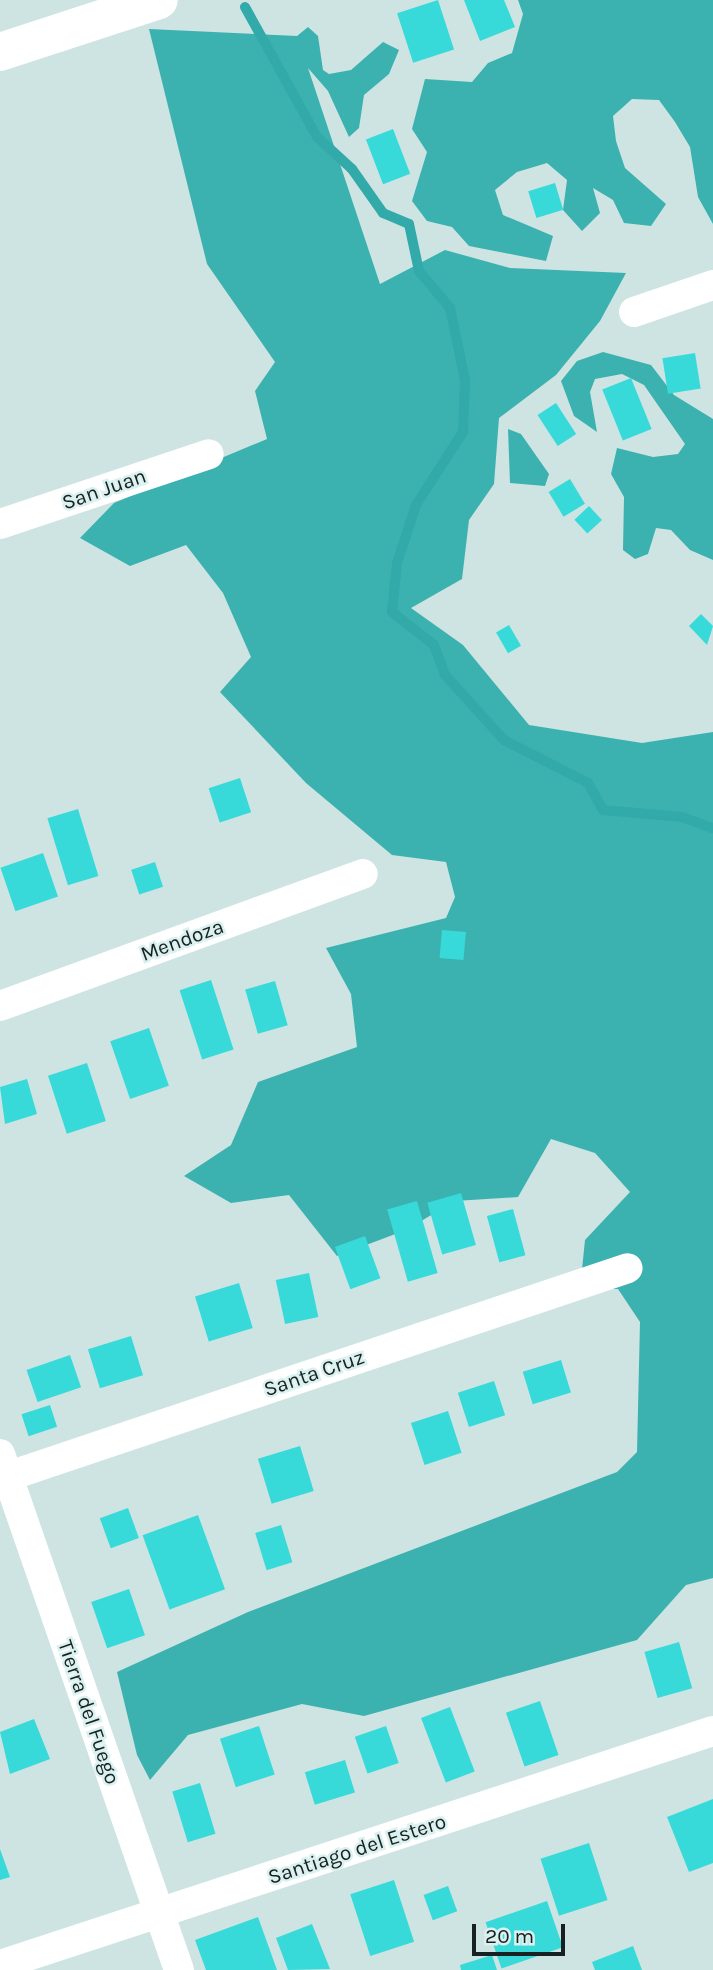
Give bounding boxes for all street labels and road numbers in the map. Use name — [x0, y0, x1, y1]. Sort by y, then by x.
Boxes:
street label: San Juan — [59, 463, 149, 515]
street label: Mendoza — [137, 913, 227, 967]
street label: Santa Cruz — [260, 1344, 368, 1402]
street label: Tierra del Fuego — [53, 1637, 125, 1787]
street label: Santiago del Estero — [265, 1808, 449, 1890]

